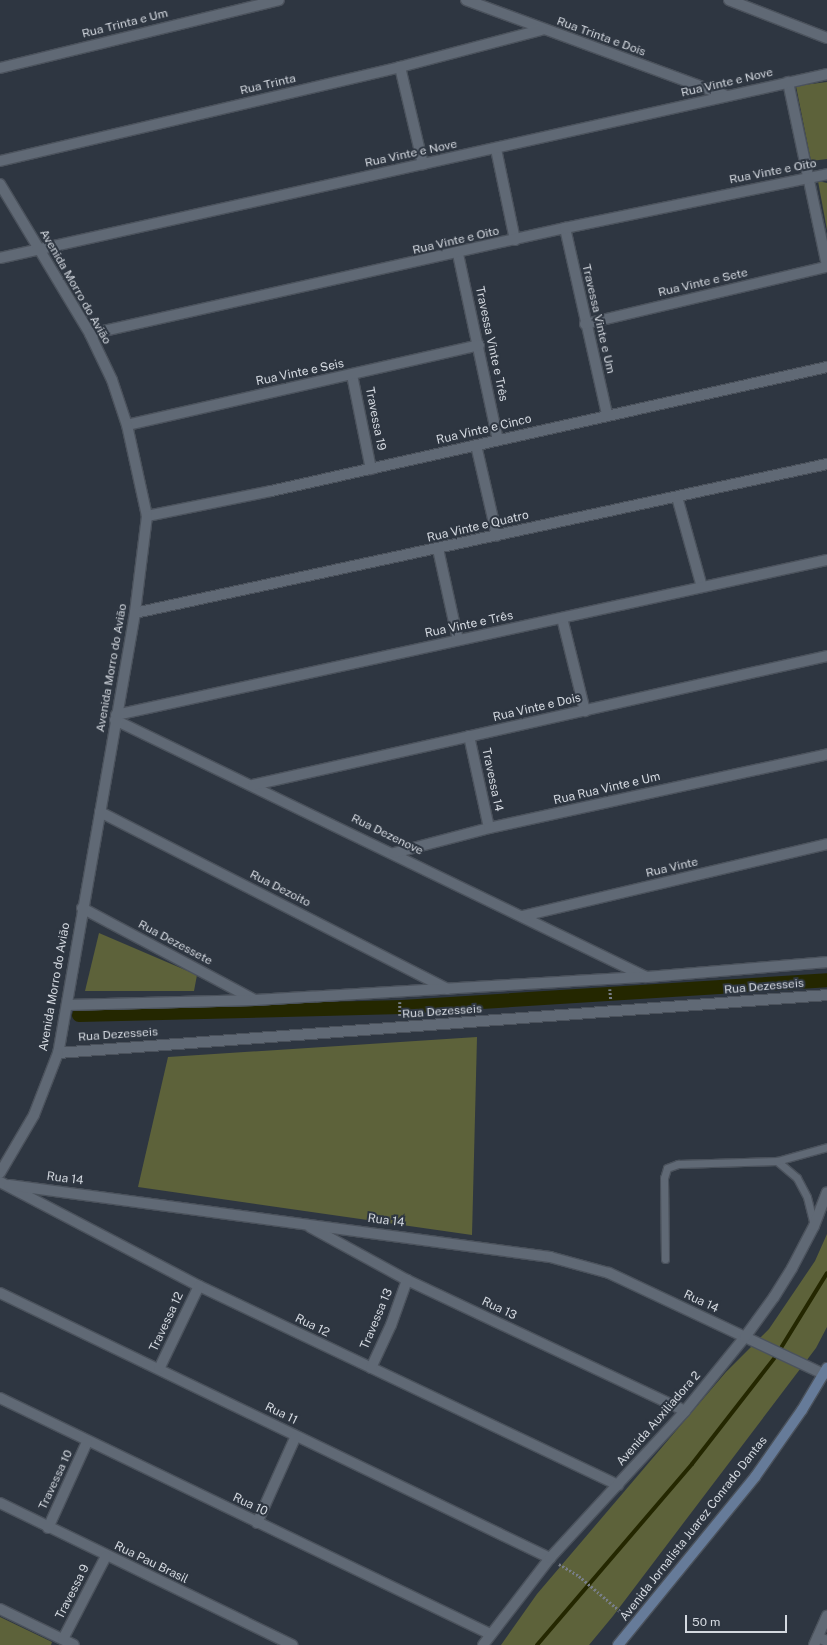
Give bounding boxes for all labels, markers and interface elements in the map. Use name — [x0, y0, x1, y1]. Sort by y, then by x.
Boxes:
street label: Rua Trinta e Um — [80, 6, 170, 42]
street label: Rua Trinta e Dois — [555, 14, 647, 60]
street label: Rua Vinte e Nove — [679, 65, 775, 101]
street label: Rua Trinta — [239, 72, 297, 98]
street label: Rua Vinte e Nove — [363, 137, 459, 171]
street label: Rua Vinte e Oito — [728, 156, 818, 188]
street label: Rua Vinte e Oito — [411, 224, 501, 258]
street label: Avenida Morro do Avião — [36, 227, 114, 347]
street label: Travessa Vinte e Um — [578, 263, 618, 375]
street label: Rua Vinte e Sete — [657, 266, 749, 300]
street label: Travessa Vinte e Três — [472, 285, 510, 403]
street label: Rua Vinte e Seis — [254, 357, 346, 389]
street label: Travessa 19 — [362, 386, 388, 452]
street label: Rua Vinte e Cinco — [435, 412, 533, 448]
street label: Rua Vinte e Quatro — [425, 508, 531, 546]
street label: Avenida Morro do Avião — [94, 602, 130, 734]
street label: Rua Vinte e Três — [423, 609, 515, 641]
street label: Rua Vinte e Dois — [491, 691, 583, 725]
street label: Travessa 14 — [478, 747, 506, 813]
street label: Rua Rua Vinte e Um — [552, 770, 662, 808]
street label: Rua Dezenove — [349, 811, 425, 859]
street label: Rua Vinte — [644, 855, 700, 881]
street label: Rua Dezoito — [247, 868, 313, 910]
street label: Rua Dezessete — [135, 917, 215, 969]
street label: Avenida Morro do Avião — [37, 921, 73, 1053]
street label: Rua Dezesseis — [724, 976, 804, 998]
street label: Rua Dezesseis — [402, 1002, 482, 1022]
street label: Rua Dezesseis — [78, 1025, 158, 1045]
street label: Rua 14 — [46, 1170, 84, 1188]
street label: Rua 14 — [367, 1212, 405, 1230]
street label: Travessa 13 — [358, 1287, 396, 1351]
street label: Rua 14 — [681, 1288, 721, 1316]
street label: Travessa 12 — [147, 1290, 187, 1354]
street label: Rua 13 — [479, 1295, 519, 1323]
street label: Rua 12 — [292, 1312, 332, 1340]
street label: Avenida Auxiliadora 2 — [614, 1369, 704, 1469]
street label: Rua 11 — [262, 1400, 300, 1428]
street label: Avenida Jornalista Juarez Conrado Dantas — [617, 1434, 771, 1624]
street label: Travessa 10 — [36, 1448, 76, 1512]
street label: Rua 10 — [230, 1491, 270, 1519]
street label: Rua Pau Brasil — [112, 1539, 190, 1587]
street label: Travessa 9 — [53, 1562, 93, 1622]
scale bar — [687, 1607, 789, 1633]
text: 50 m — [692, 1615, 720, 1629]

